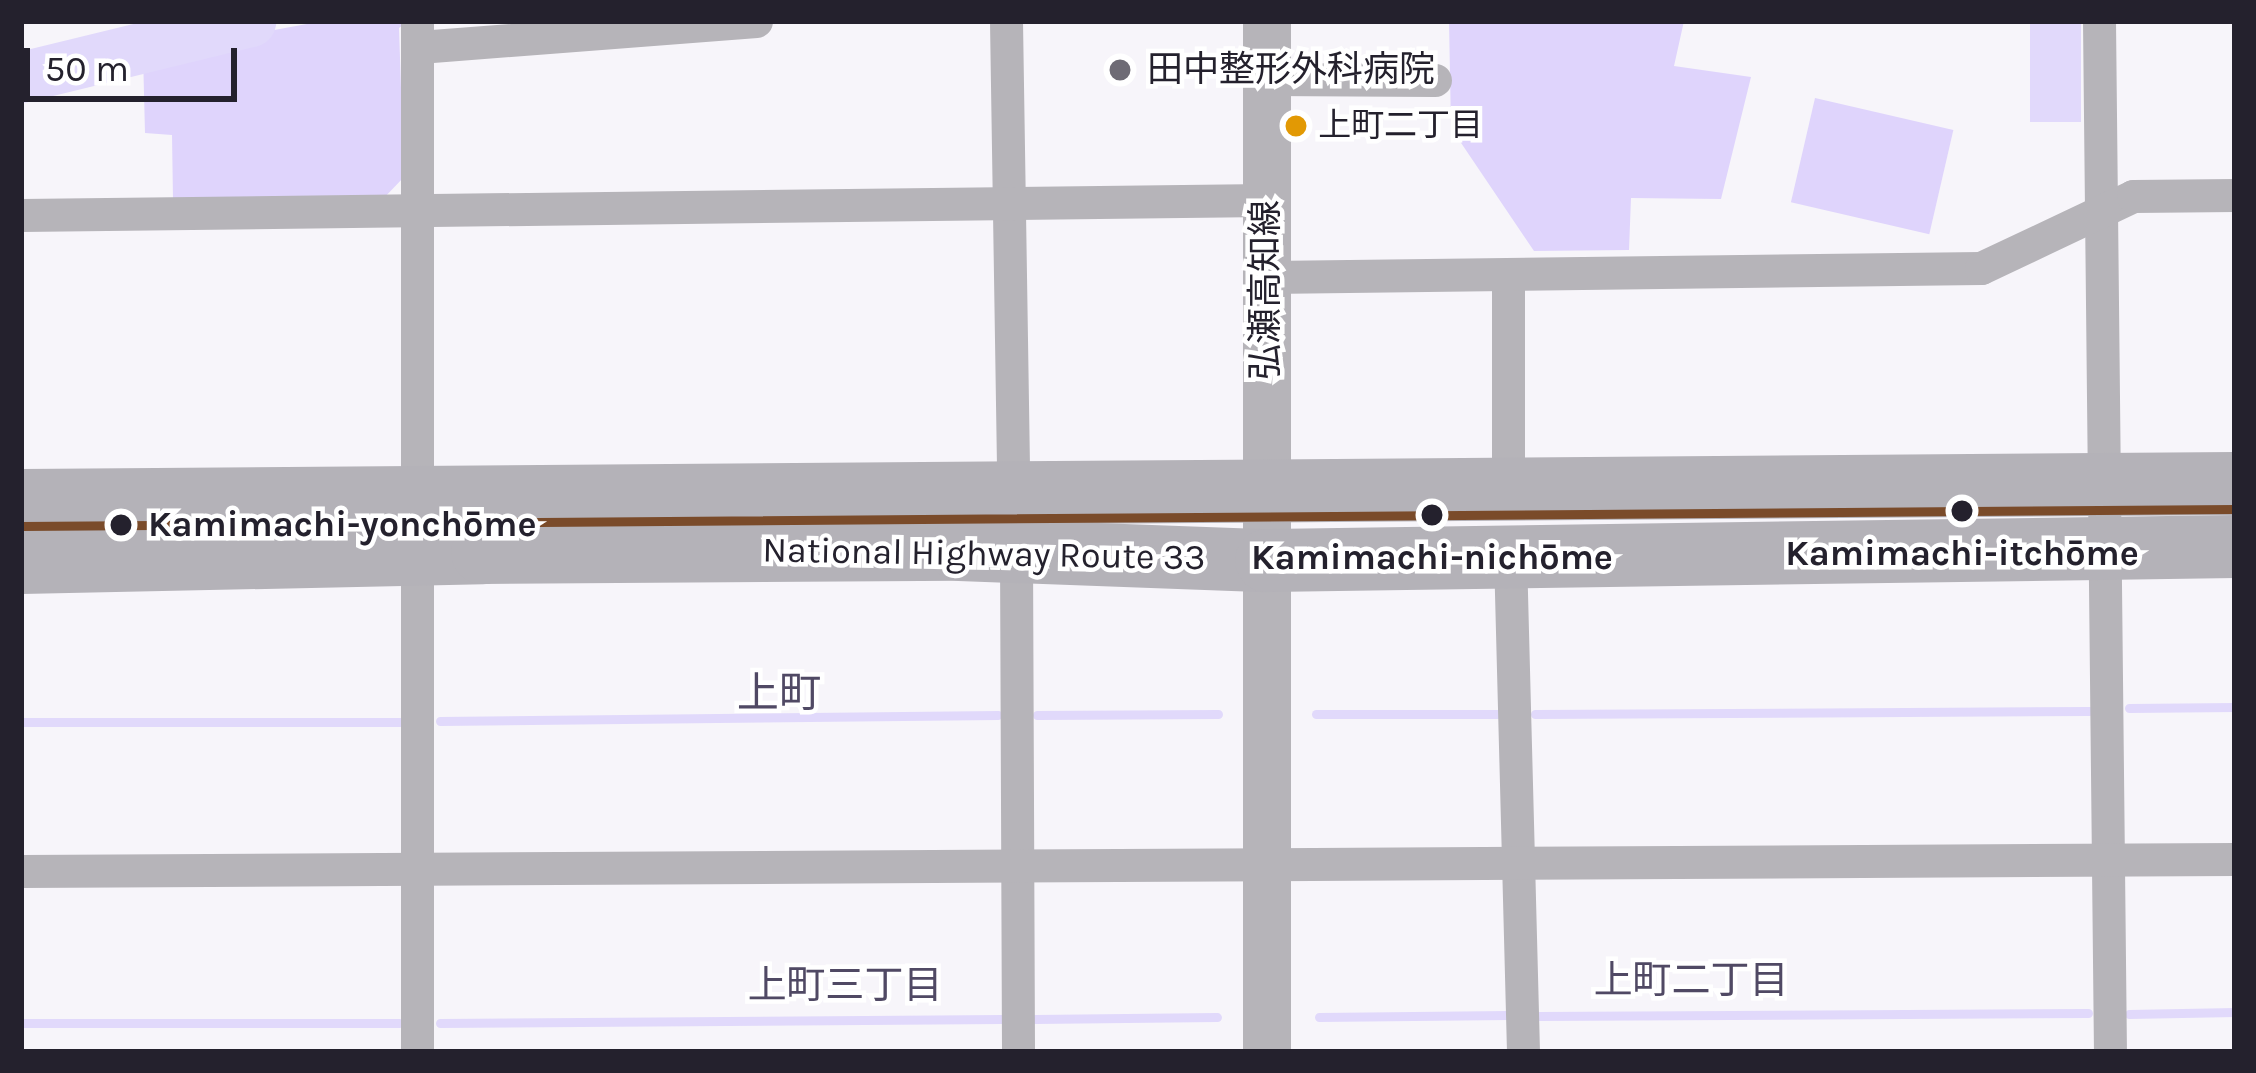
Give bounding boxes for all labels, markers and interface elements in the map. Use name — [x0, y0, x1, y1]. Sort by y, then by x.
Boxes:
scale bar — [30, 24, 243, 98]
text: 50 m — [45, 48, 129, 90]
place label: 田中整形外科病院 — [1147, 48, 1435, 92]
marker: 田中整形外科病院 — [1104, 54, 1136, 86]
place label: 上町二丁目 — [1318, 106, 1483, 146]
marker: 上町二丁目 — [1285, 115, 1307, 137]
street label: 弘瀬高知線 — [1244, 200, 1288, 380]
marker: Kamimachi-itchōme — [1946, 495, 1978, 527]
marker: Kamimachi-nichōme — [1416, 499, 1448, 531]
place label: Kamimachi-yonchōme — [148, 503, 537, 547]
marker: Kamimachi-yonchōme — [105, 509, 137, 541]
street label: National Highway Route 33 — [762, 529, 1206, 579]
place label: Kamimachi-itchōme — [1785, 532, 2139, 576]
place label: Kamimachi-nichōme — [1251, 536, 1613, 580]
district label: 上町 — [737, 668, 821, 718]
district label: 上町二丁目 — [1594, 957, 1788, 1003]
district label: 上町三丁目 — [748, 962, 942, 1008]

